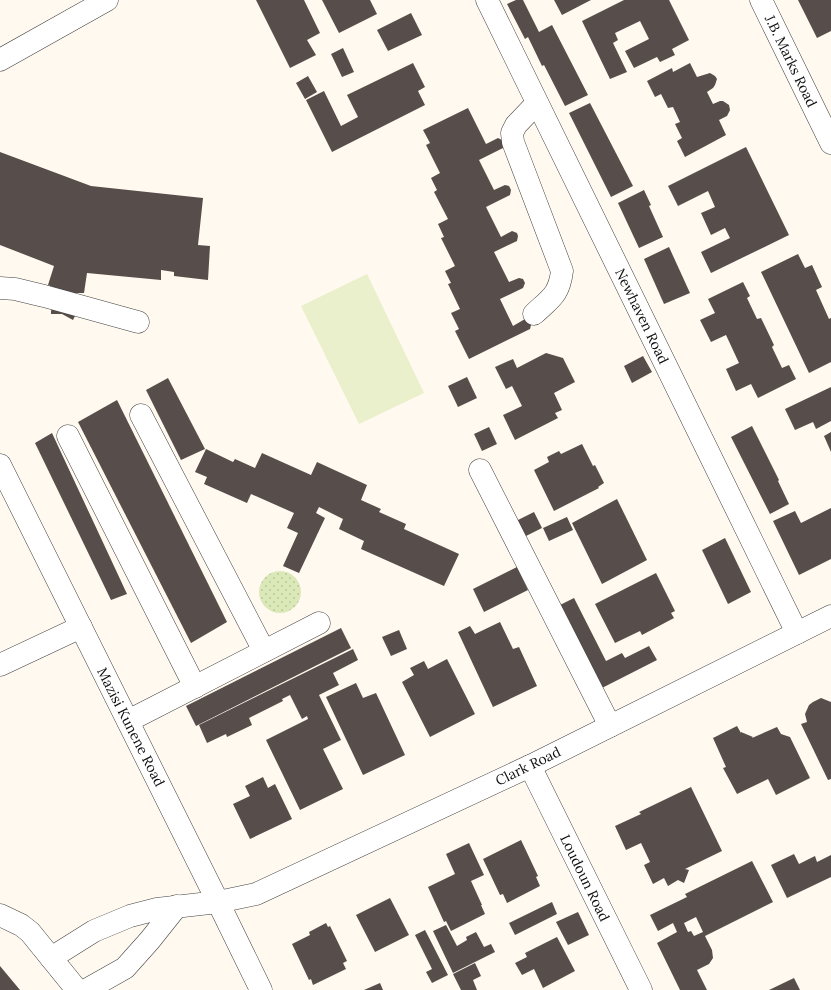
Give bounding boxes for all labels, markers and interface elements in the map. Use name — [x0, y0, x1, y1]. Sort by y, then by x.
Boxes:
street label: J.B. Marks Road — [760, 11, 821, 110]
street label: Newhaven Road — [611, 265, 673, 367]
street label: Mazisi Kunene Road — [93, 664, 169, 790]
street label: Clark Road — [492, 742, 564, 790]
street label: Loudoun Road — [556, 832, 614, 924]

